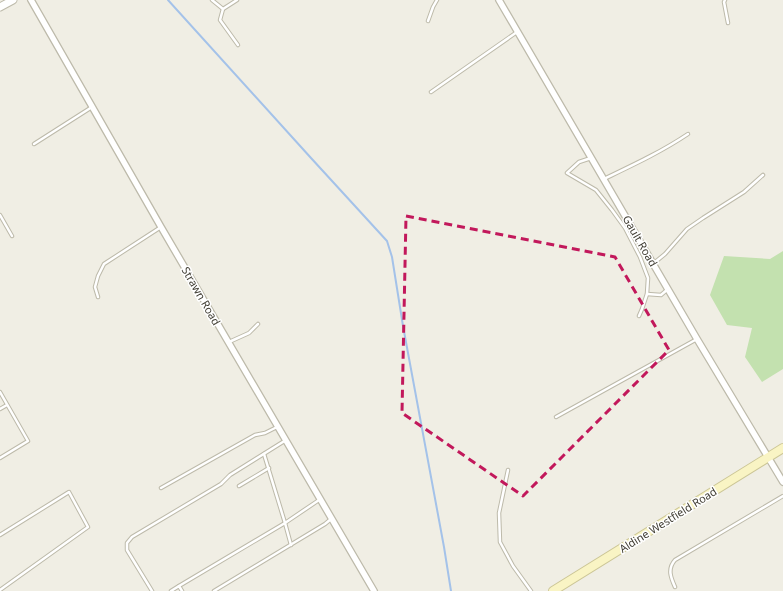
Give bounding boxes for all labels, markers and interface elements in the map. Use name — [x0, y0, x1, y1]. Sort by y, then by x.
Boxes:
street label: Gault Road — [620, 212, 661, 269]
street label: Strawn Road — [179, 264, 224, 328]
street label: Aldine Westfield Road — [616, 483, 719, 556]

